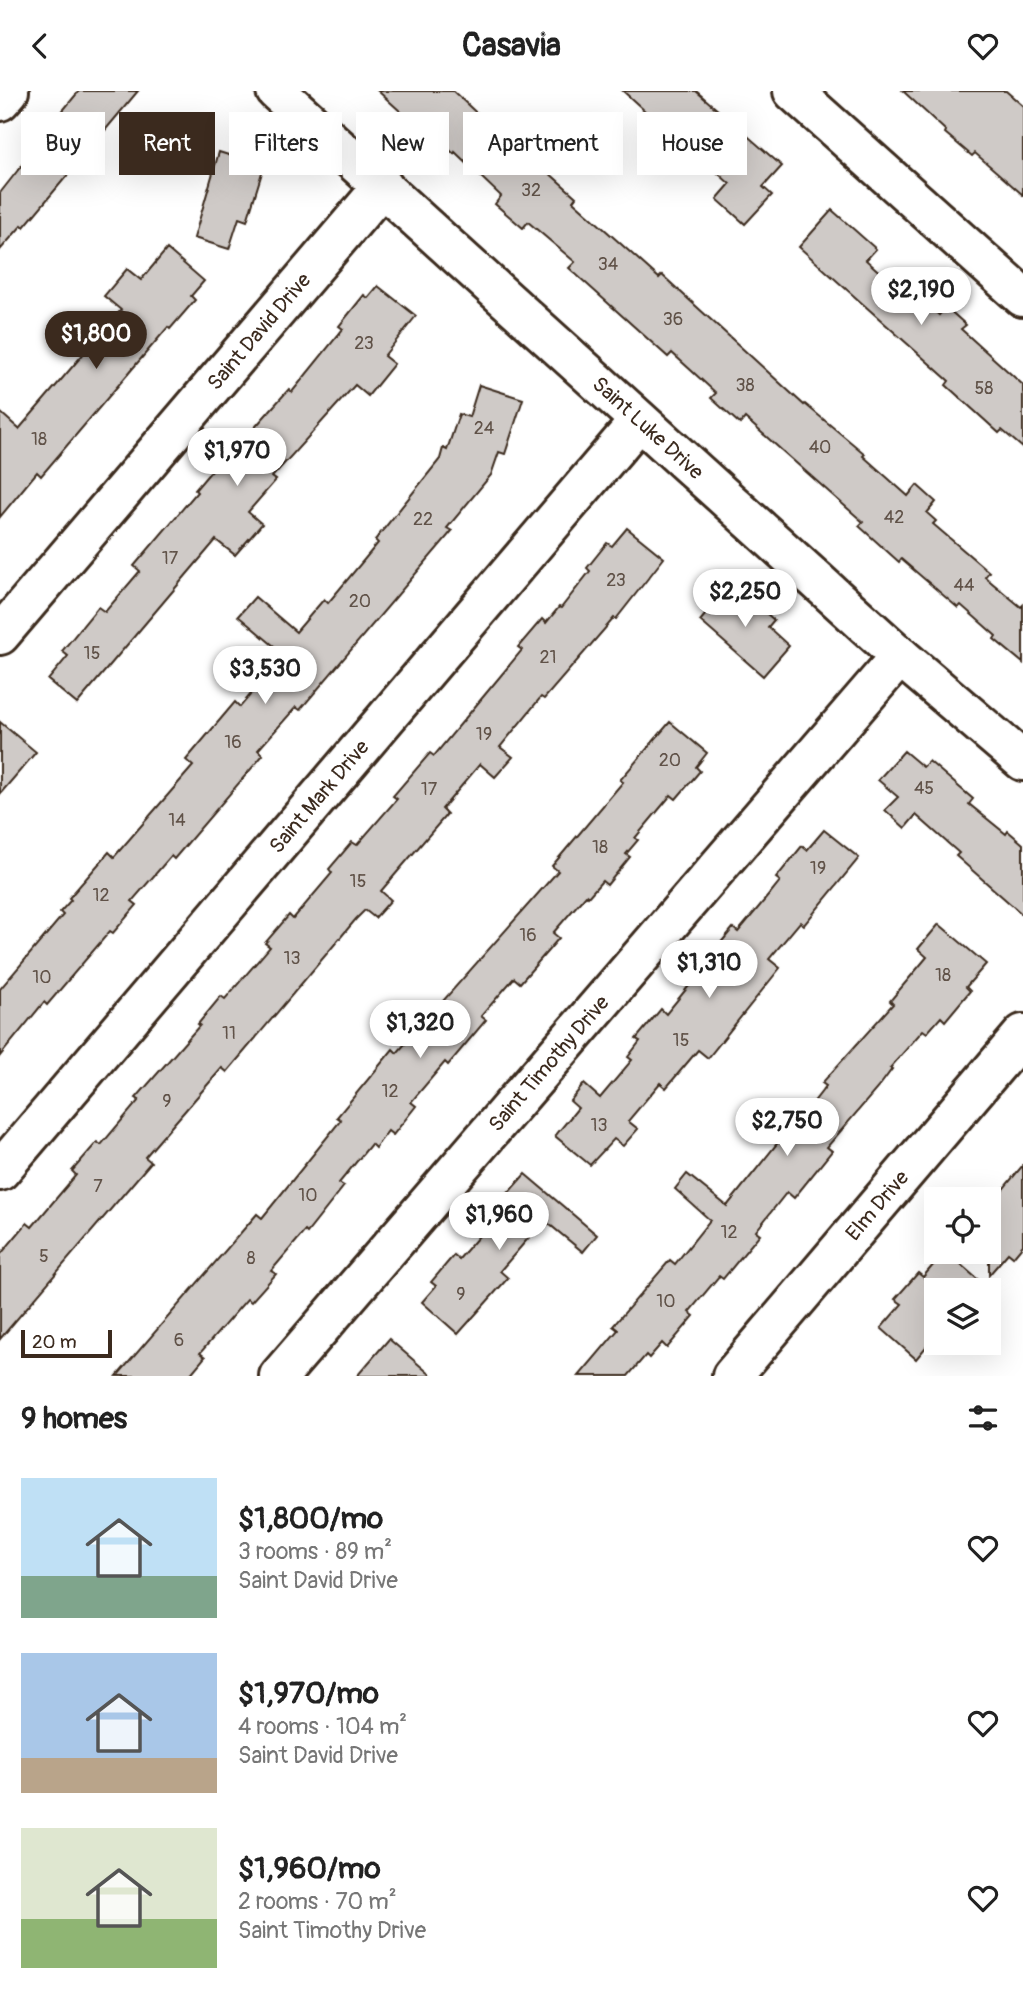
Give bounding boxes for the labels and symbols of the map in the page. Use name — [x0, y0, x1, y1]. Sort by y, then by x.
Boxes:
house number: 32 — [521, 179, 541, 202]
house number: 34 — [598, 253, 619, 276]
street label: Saint David Drive — [202, 267, 317, 396]
pin: $2,190 — [864, 267, 978, 327]
house number: 36 — [663, 308, 683, 331]
pin: $1,800 — [39, 311, 153, 371]
house number: 23 — [354, 332, 374, 355]
street label: Saint Luke Drive — [586, 371, 710, 486]
house number: 38 — [735, 374, 755, 397]
house number: 58 — [975, 377, 993, 400]
house number: 24 — [474, 417, 495, 440]
house number: 18 — [31, 428, 47, 451]
pin: $1,970 — [180, 429, 294, 488]
house number: 40 — [809, 436, 831, 459]
house number: 42 — [884, 506, 904, 529]
house number: 22 — [413, 508, 433, 531]
house number: 17 — [162, 547, 179, 570]
house number: 23 — [606, 569, 626, 592]
pin: $2,250 — [688, 569, 802, 629]
house number: 44 — [954, 574, 975, 597]
house number: 20 — [349, 590, 371, 613]
house number: 15 — [84, 642, 100, 665]
house number: 21 — [539, 646, 557, 669]
pin: $3,530 — [208, 647, 322, 706]
house number: 19 — [476, 723, 492, 746]
house number: 16 — [224, 731, 242, 754]
street label: Saint Mark Drive — [264, 734, 376, 859]
house number: 20 — [659, 749, 681, 772]
house number: 45 — [914, 777, 934, 800]
house number: 17 — [421, 778, 438, 801]
house number: 14 — [168, 809, 186, 832]
house number: 18 — [592, 836, 608, 859]
house number: 19 — [810, 857, 826, 880]
house number: 15 — [350, 870, 366, 893]
house number: 12 — [92, 884, 110, 907]
house number: 16 — [519, 924, 537, 947]
pin: $1,310 — [652, 941, 766, 1000]
house number: 13 — [283, 947, 301, 970]
house number: 18 — [935, 964, 951, 987]
house number: 10 — [32, 966, 52, 989]
street label: Saint Timothy Drive — [483, 989, 616, 1137]
pin: $1,320 — [363, 1000, 477, 1060]
house number: 11 — [222, 1022, 236, 1045]
house number: 15 — [673, 1029, 689, 1052]
house number: 12 — [381, 1080, 399, 1103]
house number: 9 — [162, 1090, 172, 1113]
pin: $2,750 — [730, 1098, 844, 1158]
house number: 13 — [590, 1114, 608, 1137]
street label: Elm Drive — [840, 1164, 915, 1246]
house number: 7 — [93, 1175, 103, 1198]
house number: 10 — [298, 1184, 318, 1207]
pin: $1,960 — [442, 1193, 556, 1252]
house number: 12 — [720, 1221, 738, 1244]
house number: 5 — [39, 1245, 49, 1268]
house number: 8 — [246, 1247, 256, 1270]
house number: 9 — [456, 1283, 466, 1306]
house number: 10 — [656, 1290, 676, 1313]
scale bar — [21, 1327, 112, 1359]
house number: 6 — [174, 1329, 184, 1352]

